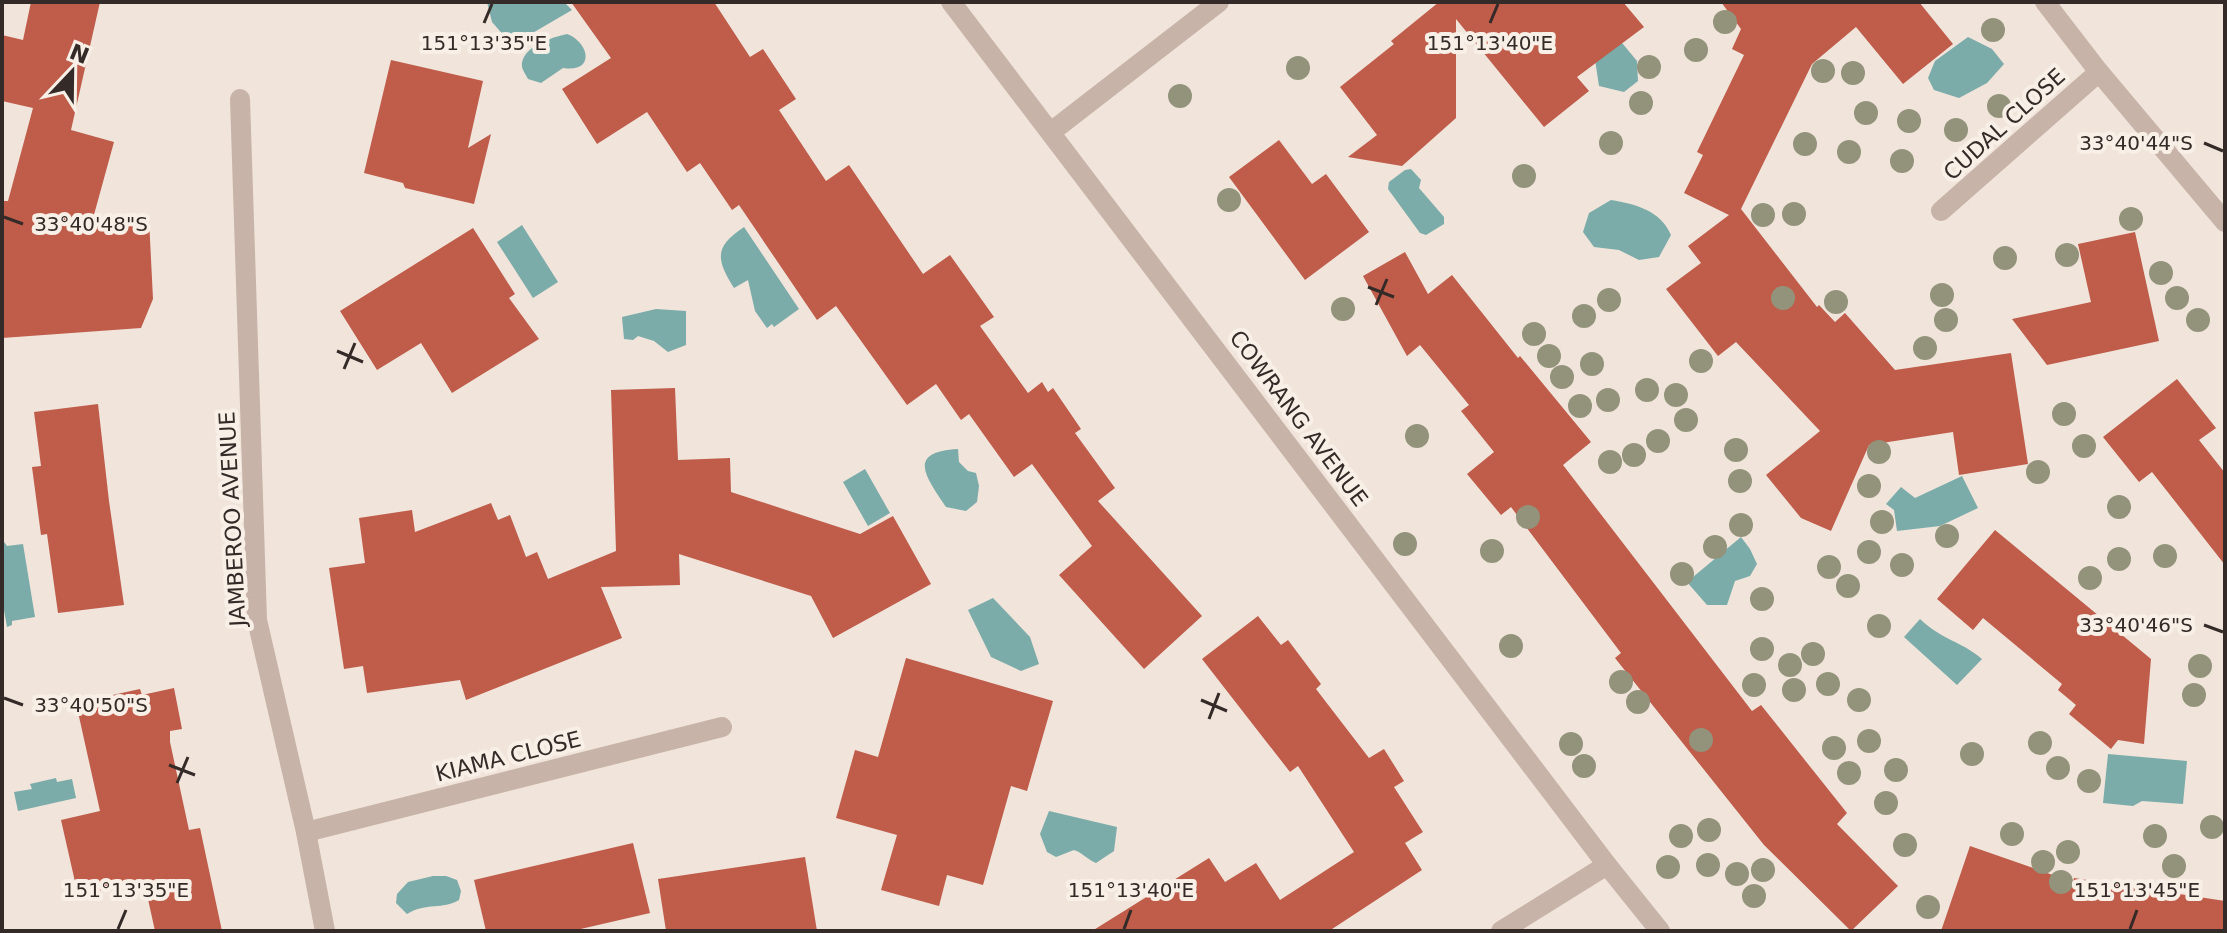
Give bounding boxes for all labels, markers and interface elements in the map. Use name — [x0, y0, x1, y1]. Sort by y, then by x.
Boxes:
text: 151°13'35"E — [421, 31, 547, 55]
text: 151°13'40"E — [1427, 31, 1553, 55]
north arrow — [32, 32, 112, 112]
text: N — [66, 39, 93, 69]
street label: CUDAL CLOSE — [1939, 63, 2070, 185]
text: 33°40'44"S — [2079, 131, 2193, 155]
text: 33°40'48"S — [34, 212, 148, 236]
street label: COWRANG AVENUE — [1224, 326, 1373, 511]
street label: JAMBEROO AVENUE — [214, 411, 251, 629]
text: 33°40'46"S — [2079, 613, 2193, 637]
text: 33°40'50"S — [34, 693, 148, 717]
street label: KIAMA CLOSE — [433, 726, 583, 787]
text: 151°13'35"E — [63, 878, 189, 902]
text: 151°13'40"E — [1068, 878, 1194, 902]
text: 151°13'45"E — [2074, 878, 2200, 902]

